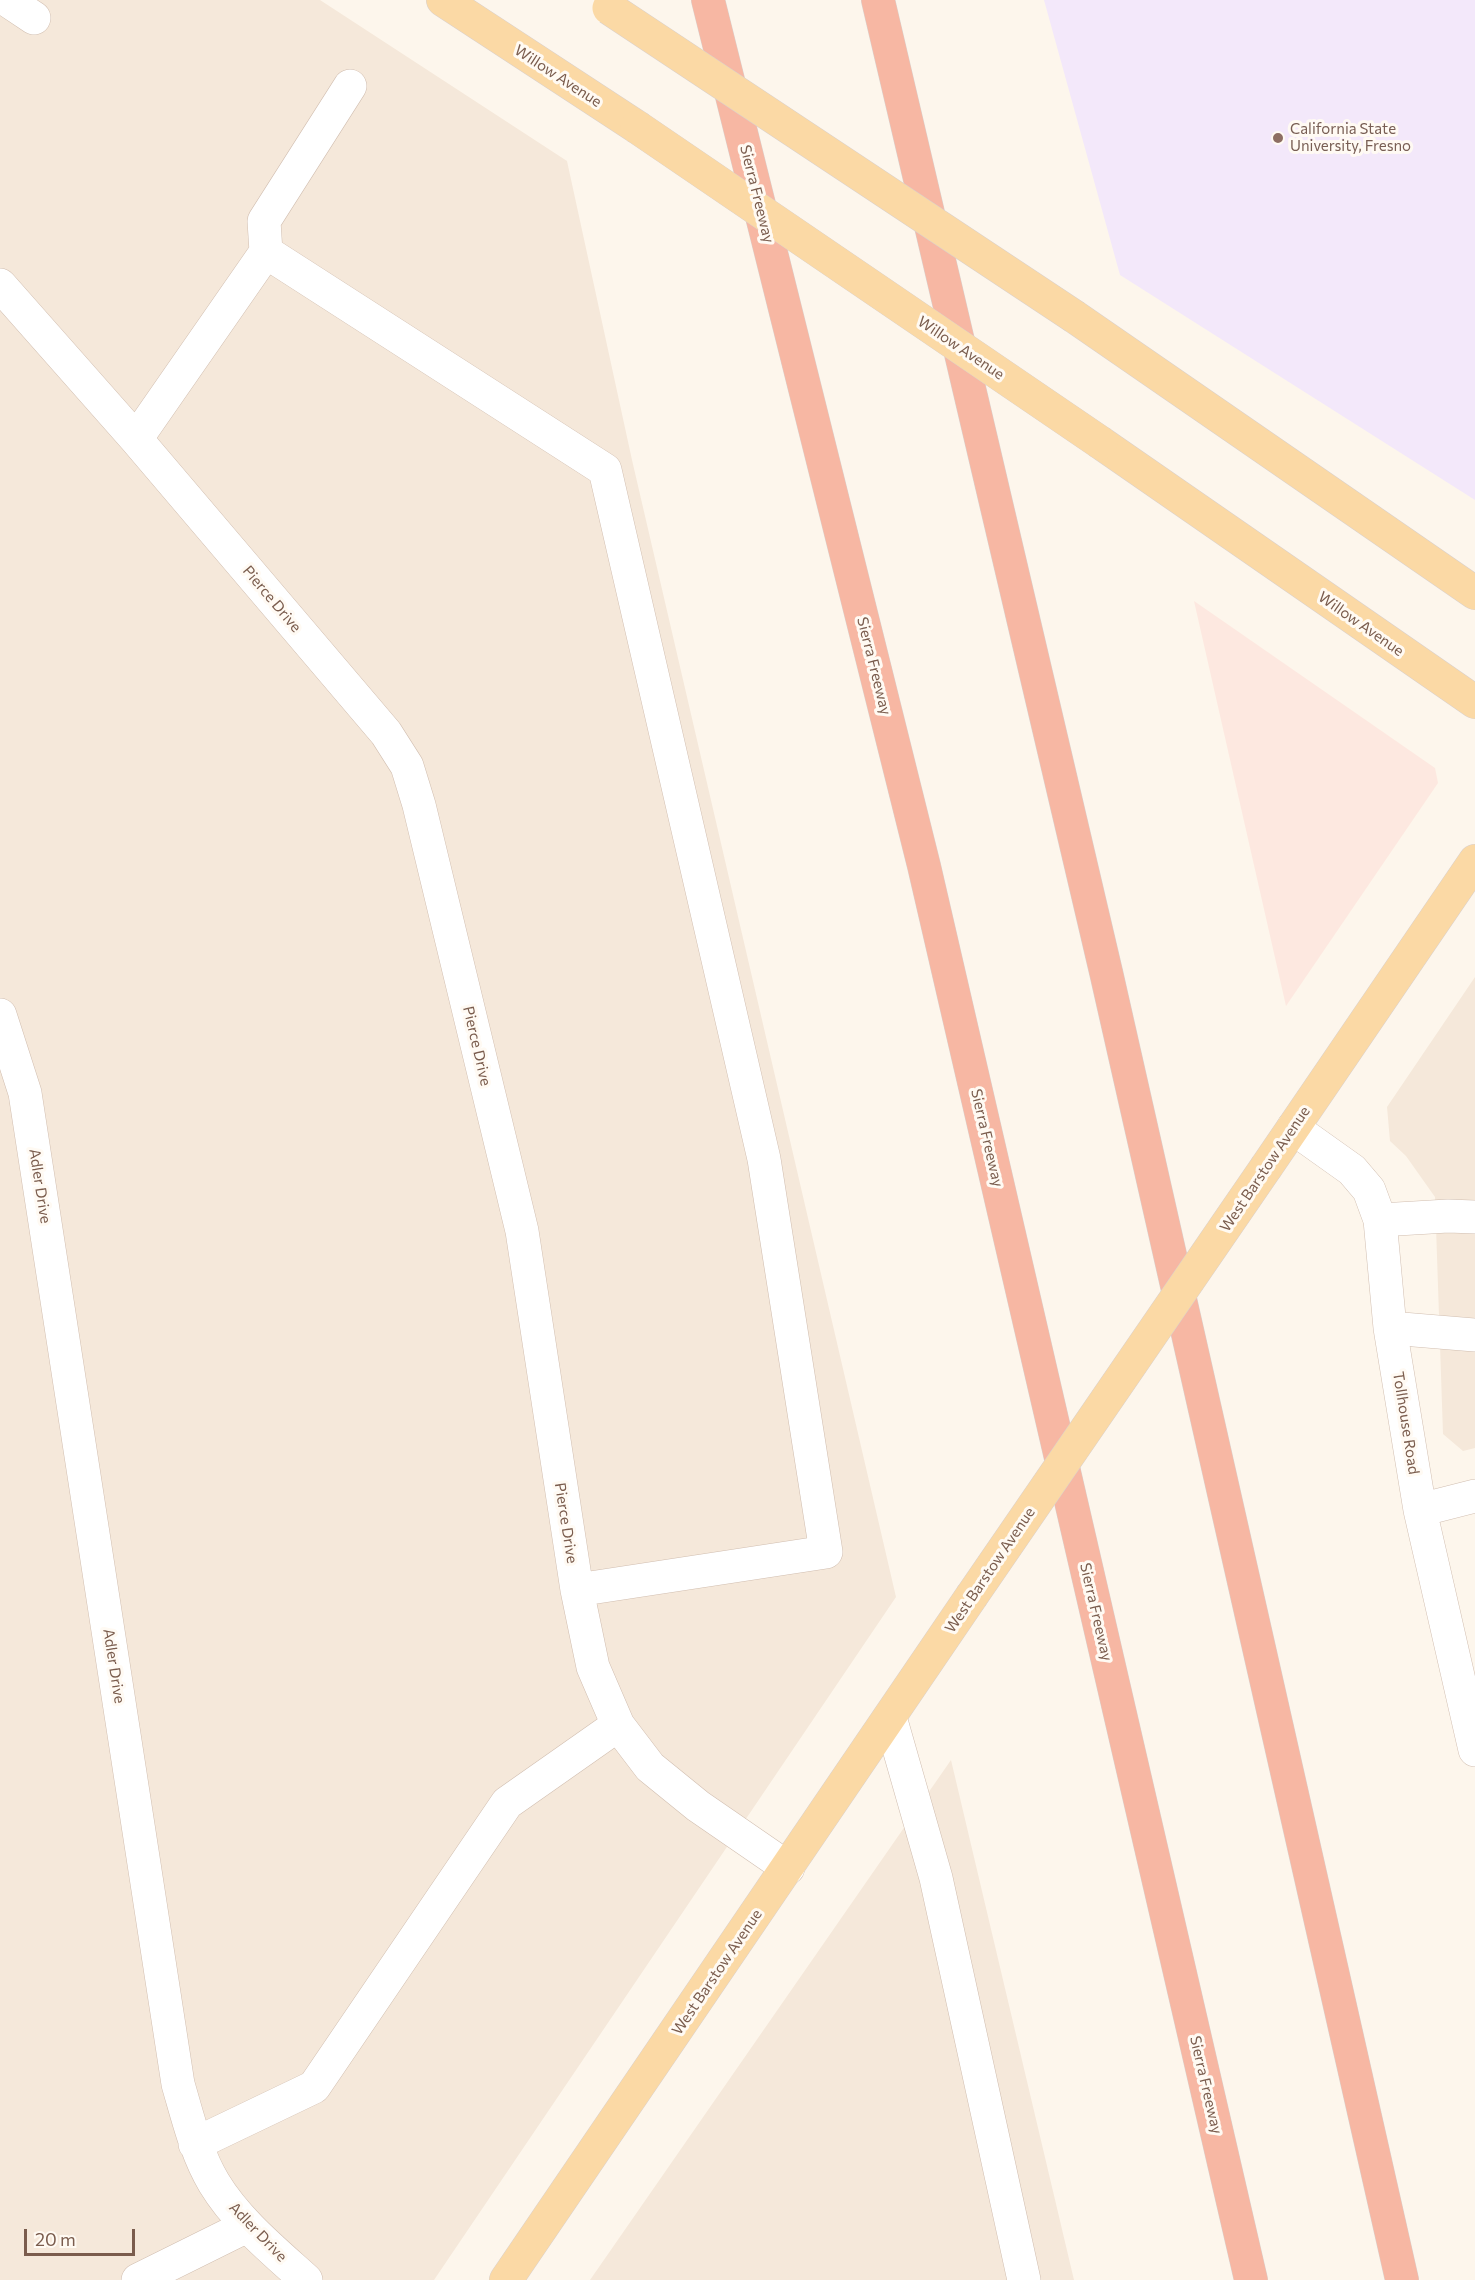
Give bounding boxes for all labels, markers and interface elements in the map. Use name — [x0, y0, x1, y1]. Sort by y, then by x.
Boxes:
street label: Willow Avenue — [511, 41, 605, 111]
place label: California State University, Fresno — [1290, 120, 1411, 155]
marker: California State University, Fresno — [1271, 131, 1285, 145]
street label: Sierra Freeway — [736, 143, 778, 245]
street label: Willow Avenue — [914, 312, 1008, 384]
street label: Pierce Drive — [239, 562, 305, 636]
street label: Willow Avenue — [1315, 588, 1407, 660]
street label: Sierra Freeway — [853, 615, 895, 717]
street label: Pierce Drive — [459, 1004, 495, 1088]
street label: Sierra Freeway — [967, 1087, 1007, 1189]
street label: West Barstow Avenue — [1216, 1103, 1314, 1235]
street label: Adler Drive — [25, 1147, 55, 1225]
street label: Tollhouse Road — [1389, 1370, 1423, 1476]
street label: Pierce Drive — [551, 1481, 581, 1565]
street label: West Barstow Avenue — [941, 1504, 1039, 1636]
street label: Sierra Freeway — [1076, 1561, 1116, 1663]
street label: Adler Drive — [99, 1627, 129, 1705]
street label: West Barstow Avenue — [668, 1906, 766, 2038]
street label: Sierra Freeway — [1186, 2034, 1226, 2136]
street label: Adler Drive — [225, 2199, 291, 2265]
scale bar — [27, 2217, 138, 2255]
text: 20 m — [35, 2228, 76, 2250]

